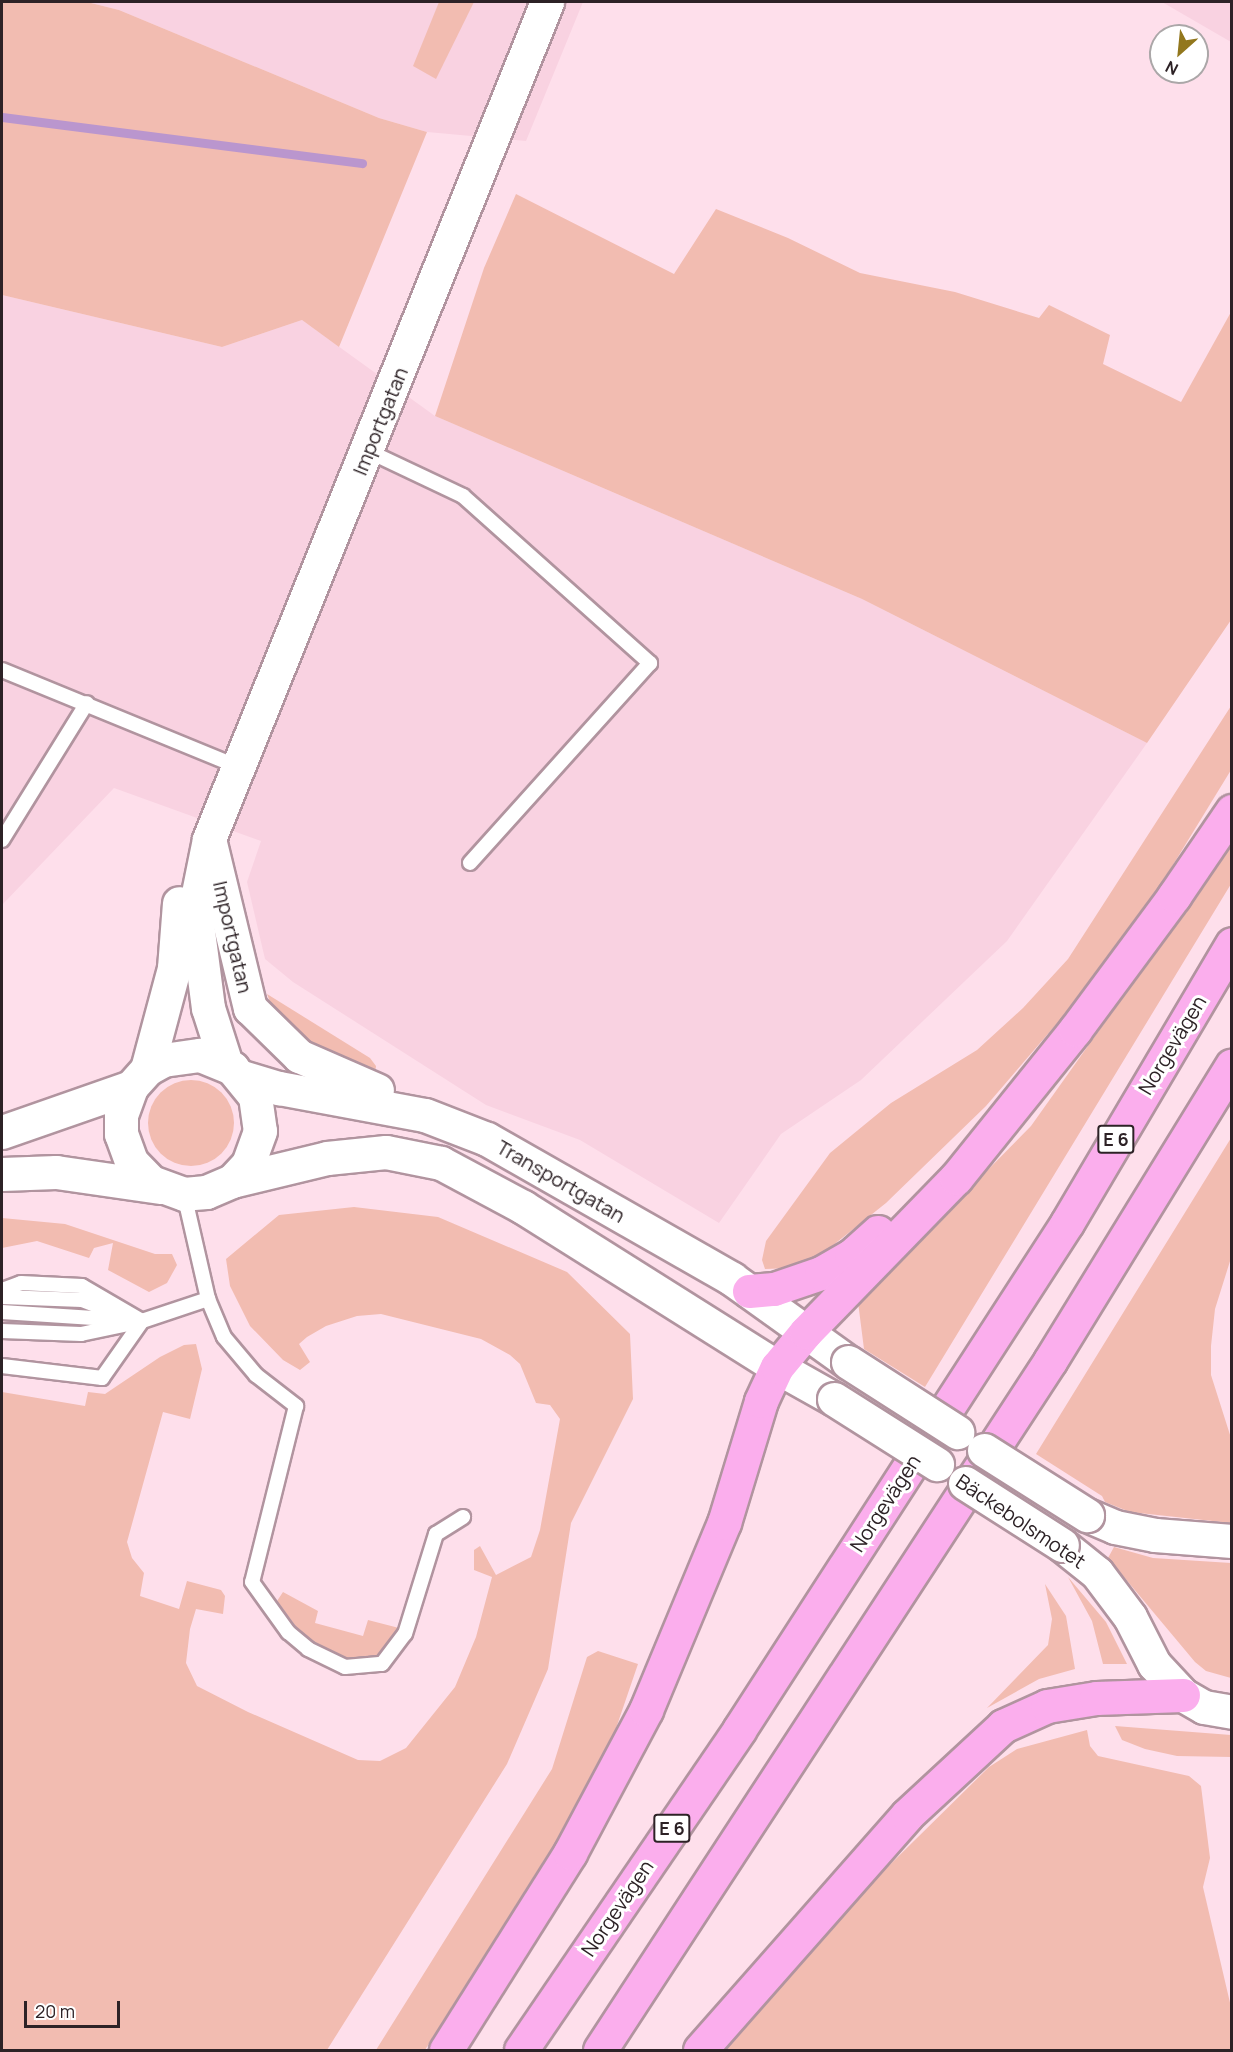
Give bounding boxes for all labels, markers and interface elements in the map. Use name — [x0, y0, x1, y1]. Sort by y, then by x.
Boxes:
north arrow — [1149, 24, 1209, 84]
text: N — [1162, 56, 1182, 81]
street label: Importgatan — [347, 363, 413, 479]
street label: Importgatan — [208, 879, 258, 995]
street label: Norgevägen — [1133, 991, 1211, 1099]
road number: E 6 — [1096, 1124, 1136, 1154]
street label: Transportgatan — [493, 1135, 629, 1227]
street label: Norgevägen — [845, 1450, 925, 1556]
street label: Bäckebolsmotet — [952, 1469, 1090, 1573]
road number: E 6 — [652, 1813, 692, 1843]
street label: Norgevägen — [576, 1855, 658, 1961]
scale bar — [27, 1989, 123, 2027]
text: 20 m — [35, 1999, 75, 2023]

